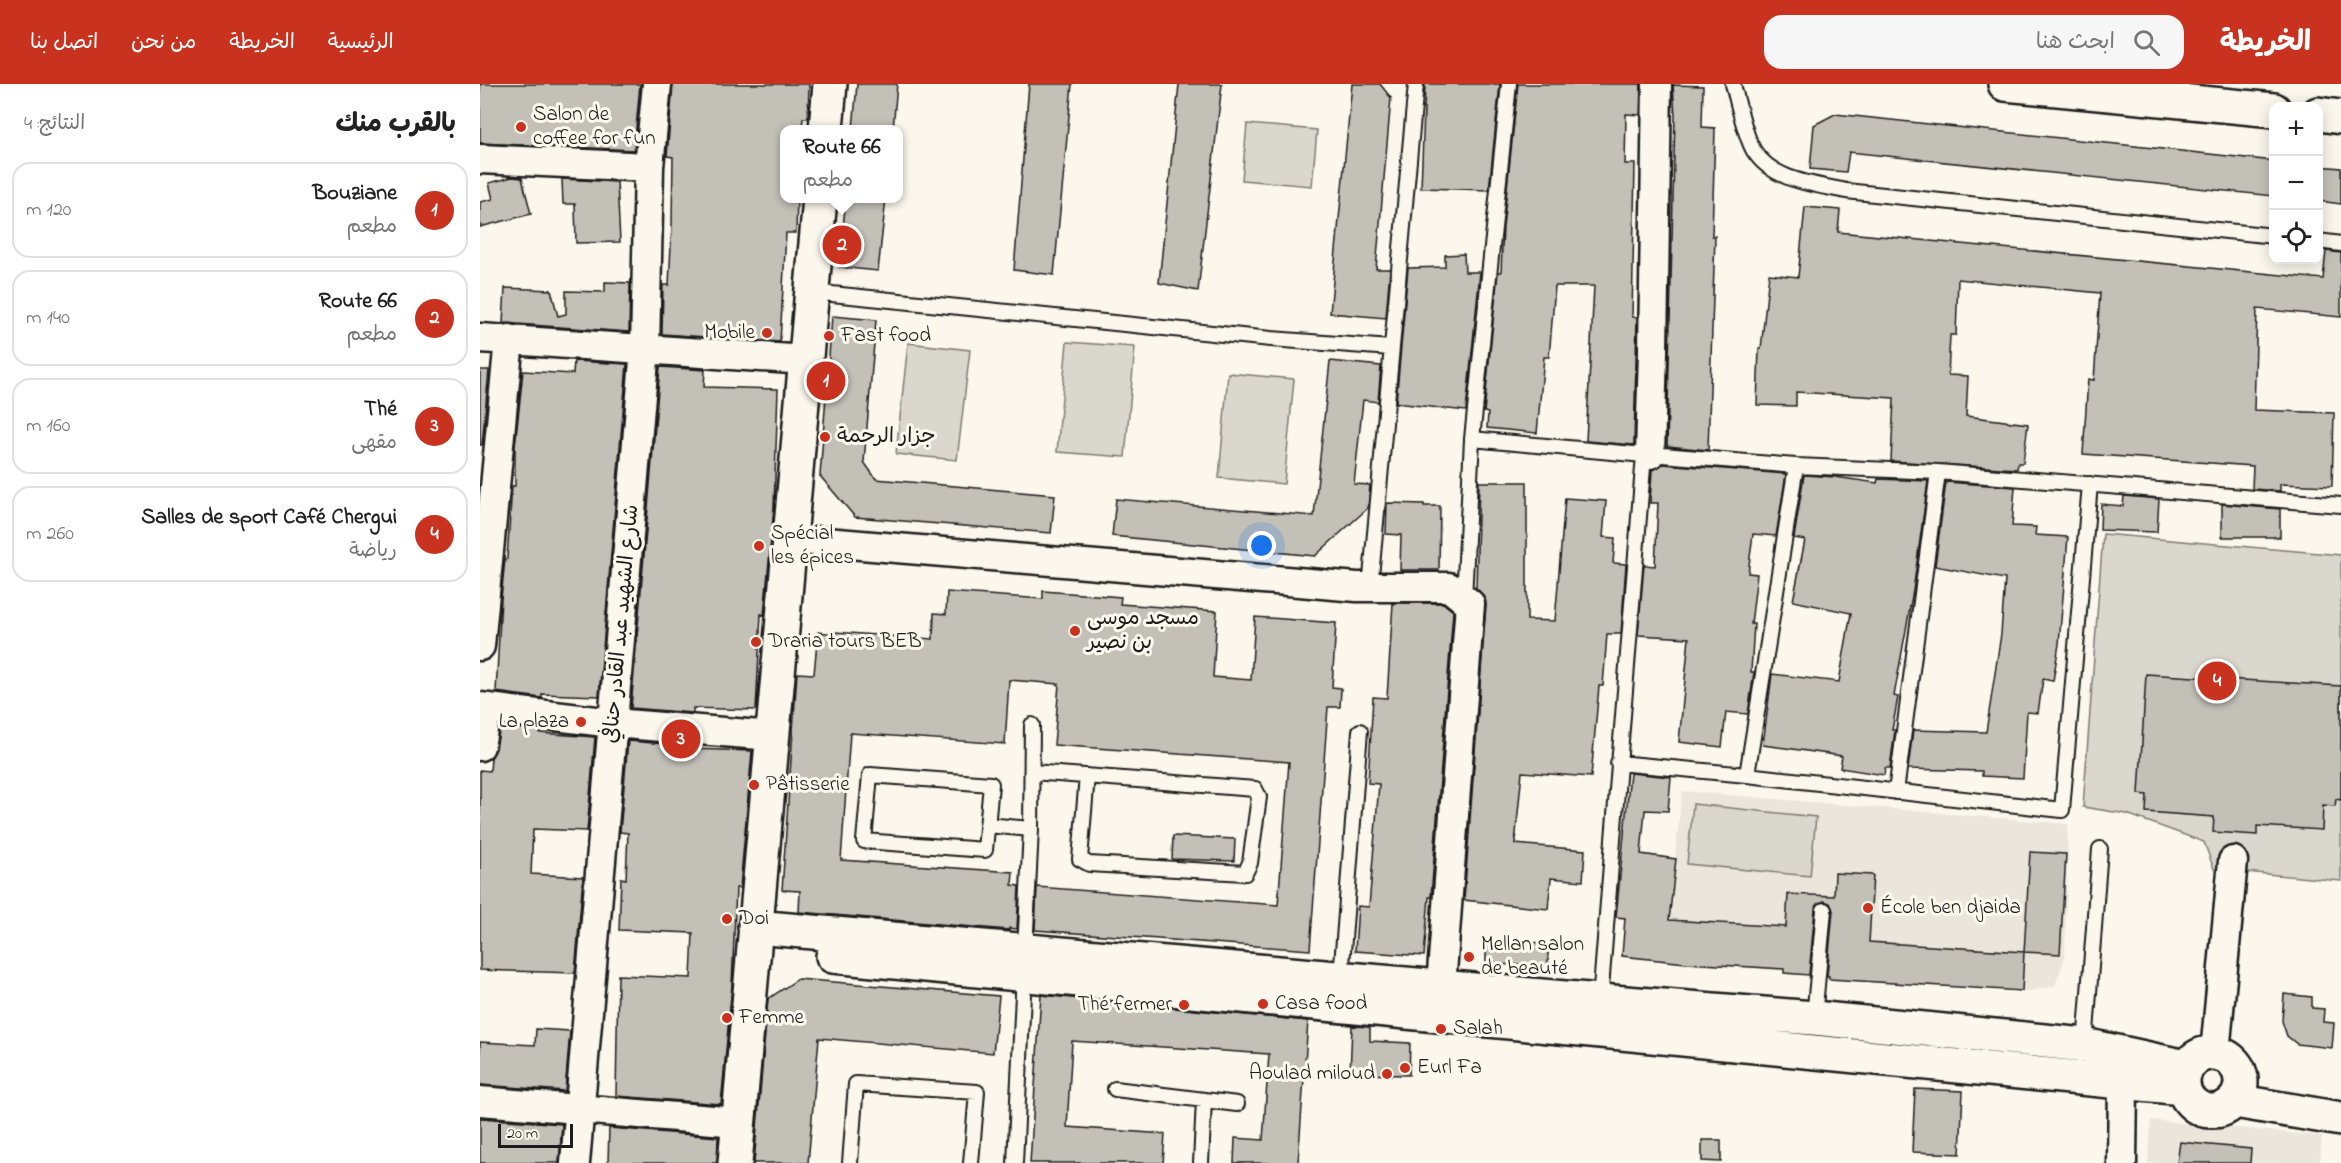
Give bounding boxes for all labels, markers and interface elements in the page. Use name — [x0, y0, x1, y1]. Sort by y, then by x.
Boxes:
search box — [1764, 15, 2184, 69]
text: الخريطة — [2220, 23, 2311, 64]
icon: search — [2130, 26, 2163, 59]
text: ابحث هنا — [2036, 27, 2115, 59]
text: اتصل بنا — [30, 28, 98, 58]
text: من نحن — [131, 28, 196, 58]
text: الخريطة — [229, 28, 295, 58]
text: الرئيسية — [328, 28, 394, 58]
place label: Salon de coffee for fun — [533, 100, 656, 154]
map controls — [2269, 102, 2323, 264]
button: + — [2269, 102, 2323, 156]
text: بالقرب منك — [335, 106, 456, 144]
text: النتائج: 4 — [24, 110, 85, 139]
marker: Salon de coffee for fun — [514, 120, 528, 134]
popup — [780, 125, 903, 203]
text: Route 66 — [802, 132, 881, 164]
button: − — [2269, 156, 2323, 210]
text: مطعم — [802, 167, 853, 196]
text: Bouziane — [312, 178, 397, 210]
text: 120 m — [26, 196, 71, 225]
text: 1 — [431, 196, 438, 225]
button: locate — [2269, 210, 2323, 264]
text: مطعم — [346, 213, 397, 242]
pin: 2 — [822, 222, 862, 268]
text: Route 66 — [319, 286, 397, 318]
text: 140 m — [26, 304, 70, 333]
text: 2 — [430, 304, 439, 333]
place label: Mobile — [704, 318, 756, 348]
text: مطعم — [346, 321, 397, 350]
place label: Fast food — [840, 321, 931, 351]
marker: Mobile — [760, 326, 774, 340]
marker: Fast food — [822, 329, 836, 343]
pin: 1 — [806, 358, 846, 404]
text: Thé — [364, 394, 397, 426]
text: 160 m — [26, 412, 70, 441]
text: 3 — [430, 412, 439, 441]
place label: جزار الرحمة — [837, 422, 936, 452]
text: مقهى — [351, 429, 397, 458]
marker: جزار الرحمة — [818, 430, 832, 444]
text: Salles de sport Café Chergui — [141, 502, 397, 534]
street label: شارع الشهيد عبد القادر حنافي — [596, 503, 647, 745]
place label: Spécial les épices — [771, 519, 854, 573]
text: 260 m — [26, 520, 74, 549]
text: 4 — [430, 520, 439, 549]
your location — [1247, 531, 1276, 560]
text: رياضة — [349, 537, 397, 566]
marker: Spécial les épices — [752, 539, 766, 553]
place label: مسجد موسى بن نصير — [1085, 604, 1199, 658]
marker: مسجد موسى بن نصير — [1068, 624, 1082, 638]
place label: Draria tours BEB — [767, 627, 922, 657]
marker: Draria tours BEB — [749, 635, 763, 649]
pin: 4 — [2198, 658, 2236, 704]
place label: La plaza — [499, 707, 569, 737]
marker: La plaza — [574, 715, 588, 729]
pin: 3 — [662, 716, 700, 762]
place label: Pâtisserie — [766, 770, 850, 800]
marker: Pâtisserie — [747, 778, 761, 792]
place label: École ben djaida — [1880, 893, 2021, 923]
marker: École ben djaida — [1861, 901, 1875, 915]
place label: Doi — [738, 904, 769, 934]
marker: Doi — [720, 912, 734, 926]
place label: Mellan salon de beauté — [1481, 930, 1584, 984]
marker: Mellan salon de beauté — [1462, 950, 1476, 964]
place label: Casa food — [1275, 989, 1367, 1019]
place label: Thé fermer — [1077, 990, 1172, 1020]
marker: Casa food — [1256, 997, 1270, 1011]
marker: Thé fermer — [1177, 998, 1191, 1012]
place label: Femme — [738, 1003, 805, 1033]
marker: Femme — [720, 1011, 734, 1025]
place label: Salah — [1453, 1014, 1503, 1044]
marker: Salah — [1434, 1022, 1448, 1036]
place label: Eurl Fa — [1417, 1053, 1482, 1083]
place label: Aoulad miloud — [1249, 1059, 1375, 1089]
marker: Eurl Fa — [1398, 1061, 1412, 1075]
marker: Aoulad miloud — [1380, 1067, 1394, 1081]
scale bar — [498, 1121, 573, 1148]
text: 20 m — [507, 1122, 538, 1146]

